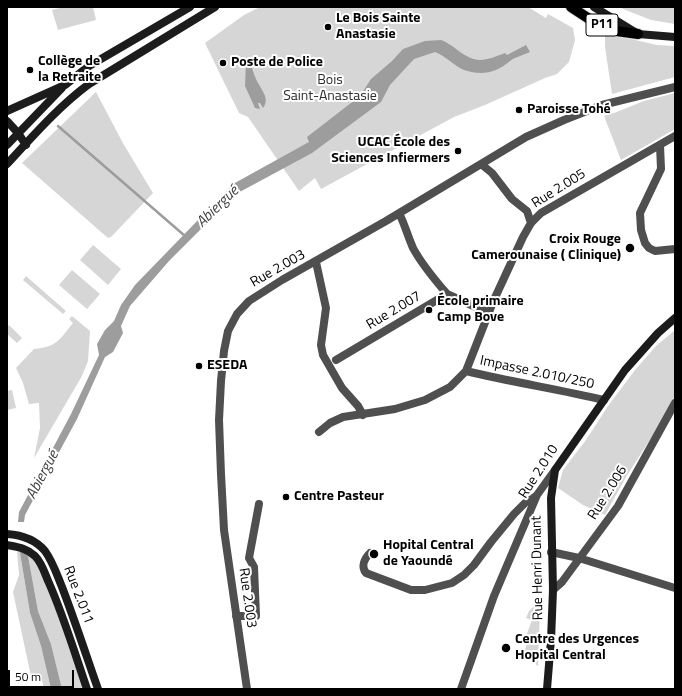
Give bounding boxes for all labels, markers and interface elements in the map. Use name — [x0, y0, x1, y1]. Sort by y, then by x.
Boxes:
place label: Le Bois Sainte Anastasie — [336, 11, 420, 44]
road number: P11 — [586, 14, 618, 36]
marker: Le Bois Sainte Anastasie — [323, 22, 333, 32]
place label: Collège de la Retraite — [38, 54, 101, 86]
place label: Poste de Police — [231, 55, 323, 71]
marker: Poste de Police — [218, 58, 228, 68]
marker: Collège de la Retraite — [25, 65, 35, 75]
park label: Bois Saint-Anastasie — [283, 73, 377, 106]
place label: Paroisse Tohé — [527, 102, 611, 118]
marker: Paroisse Tohé — [514, 105, 524, 115]
place label: UCAC École des Sciences Infiermers — [331, 135, 450, 168]
marker: UCAC École des Sciences Infiermers — [453, 146, 463, 156]
street label: Rue 2.005 — [529, 166, 589, 212]
water label: Abiergué — [193, 182, 243, 232]
place label: Croix Rouge Camerounaise ( Clinique) — [471, 232, 621, 264]
marker: Croix Rouge Camerounaise ( Clinique) — [624, 242, 636, 254]
street label: Rue 2.003 — [248, 247, 308, 291]
street label: Rue 2.007 — [364, 288, 424, 334]
place label: École primaire Camp Bove — [437, 294, 524, 326]
marker: École primaire Camp Bove — [424, 305, 434, 315]
street label: Impasse 2.010/250 — [478, 353, 596, 393]
place label: ESEDA — [207, 358, 247, 374]
marker: ESEDA — [194, 361, 204, 371]
street label: Rue 2.010 — [515, 442, 563, 502]
water label: Abiergué — [23, 448, 63, 502]
street label: Rue 2.006 — [585, 463, 631, 523]
place label: Centre Pasteur — [294, 489, 384, 505]
marker: Centre Pasteur — [281, 492, 291, 502]
street label: Rue Henri Dunant — [529, 516, 547, 620]
place label: Hopital Central de Yaoundé — [383, 538, 474, 570]
marker: Hopital Central de Yaoundé — [368, 548, 380, 560]
street label: Rue 2.011 — [59, 564, 97, 626]
street label: Rue 2.003 — [234, 567, 260, 629]
place label: Centre des Urgences Hopital Central — [515, 632, 639, 664]
marker: Centre des Urgences Hopital Central — [500, 642, 512, 654]
scale bar — [10, 662, 76, 688]
text: 50 m — [15, 667, 41, 686]

